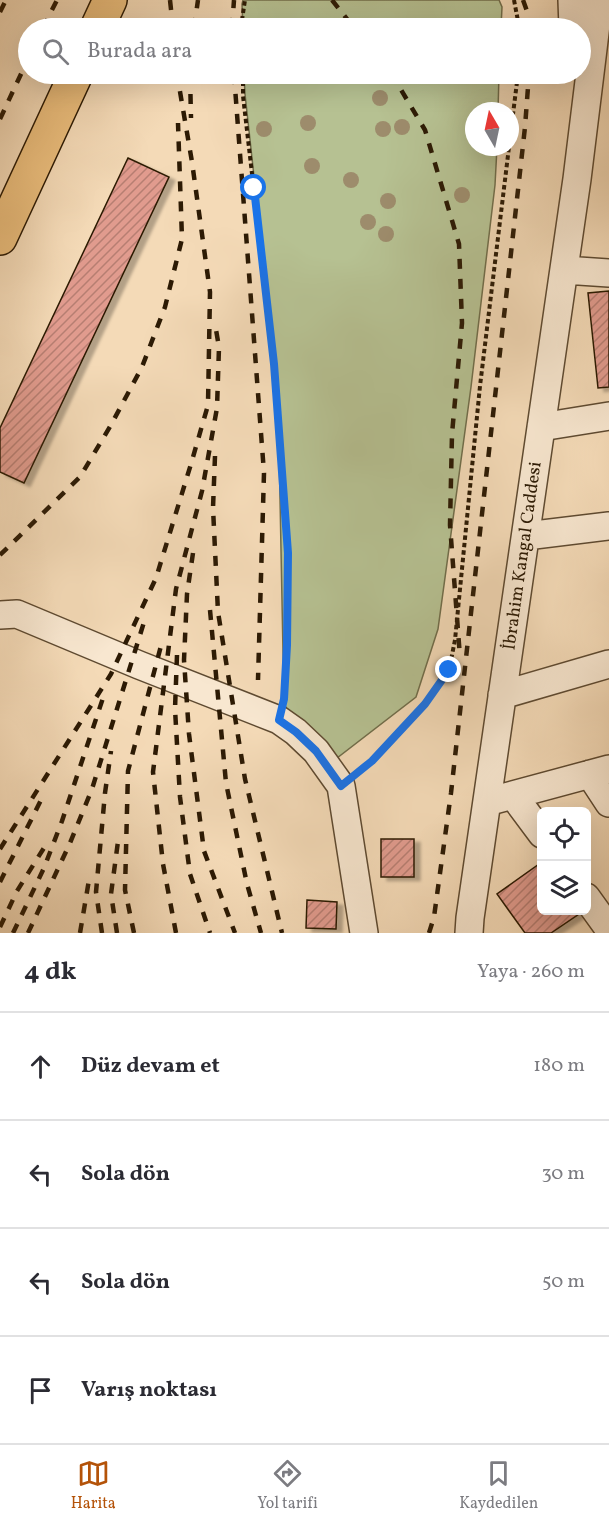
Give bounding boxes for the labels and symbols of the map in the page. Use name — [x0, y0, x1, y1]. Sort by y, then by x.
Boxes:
north arrow — [465, 102, 519, 156]
route start — [240, 174, 266, 200]
street label: İbrahim Kangal Caddesi — [497, 460, 549, 652]
route end — [435, 656, 461, 682]

